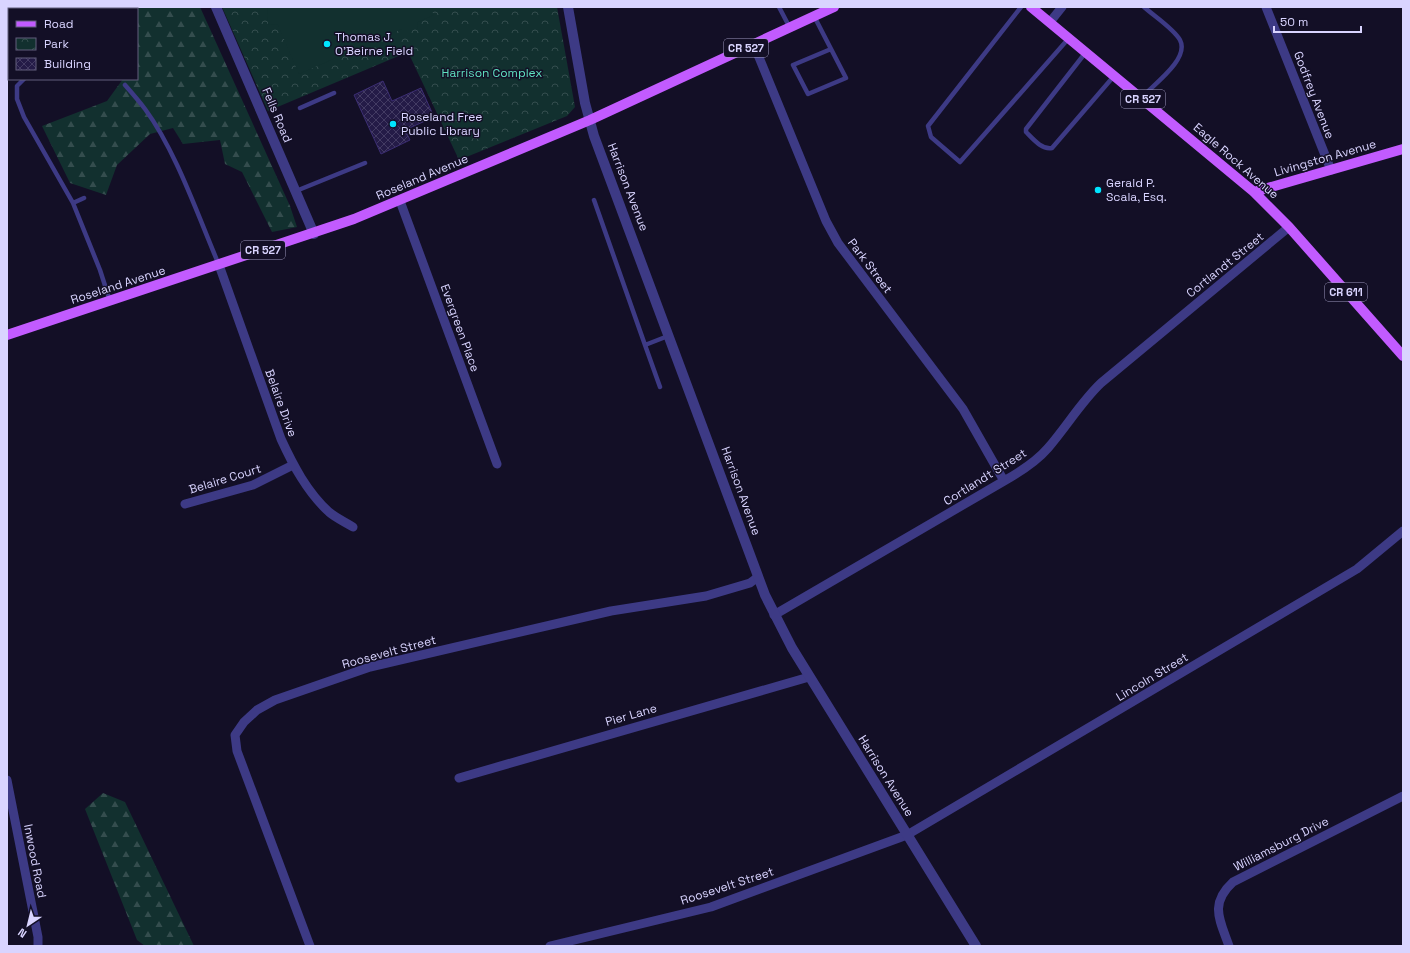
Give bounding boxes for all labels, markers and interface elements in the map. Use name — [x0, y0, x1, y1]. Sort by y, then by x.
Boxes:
legend — [8, 8, 138, 80]
scale bar — [1274, 8, 1361, 34]
text: 50 m — [1280, 14, 1308, 30]
text: Road — [44, 16, 73, 32]
place label: Thomas J. O'Beirne Field — [335, 29, 413, 59]
text: Park — [44, 36, 69, 52]
marker: Thomas J. O'Beirne Field — [322, 39, 332, 49]
road number: CR 527 — [724, 39, 768, 57]
street label: Godfrey Avenue — [1290, 49, 1338, 141]
text: Building — [44, 56, 91, 72]
park label: Harrison Complex — [442, 65, 542, 81]
street label: Fells Road — [258, 85, 296, 145]
road number: CR 527 — [1121, 90, 1165, 108]
place label: Roseland Free Public Library — [401, 109, 482, 139]
marker: Roseland Free Public Library — [388, 119, 398, 129]
street label: Eagle Rock Avenue — [1190, 119, 1282, 203]
street label: Livingston Avenue — [1272, 136, 1378, 180]
street label: Harrison Avenue — [604, 141, 652, 233]
street label: Roseland Avenue — [373, 150, 471, 204]
place label: Gerald P. Scala, Esq. — [1106, 175, 1167, 205]
marker: Gerald P. Scala, Esq. — [1093, 185, 1103, 195]
street label: Cortlandt Street — [1183, 229, 1267, 301]
street label: Park Street — [844, 235, 896, 297]
road number: CR 527 — [241, 241, 285, 259]
street label: Roseland Avenue — [69, 262, 167, 308]
street label: Evergreen Place — [437, 282, 483, 374]
road number: CR 611 — [1325, 283, 1367, 301]
street label: Belaire Drive — [261, 367, 301, 439]
street label: Harrison Avenue — [718, 444, 764, 538]
street label: Cortlandt Street — [940, 445, 1030, 509]
street label: Belaire Court — [187, 460, 263, 498]
street label: Roosevelt Street — [340, 632, 438, 672]
street label: Lincoln Street — [1113, 649, 1191, 705]
street label: Pier Lane — [603, 700, 659, 730]
street label: Harrison Avenue — [855, 732, 917, 820]
street label: Williamsburg Drive — [1231, 813, 1331, 875]
street label: Inwood Road — [20, 823, 50, 899]
street label: Roosevelt Street — [678, 863, 776, 909]
north arrow — [8, 905, 48, 945]
text: N — [15, 925, 29, 941]

